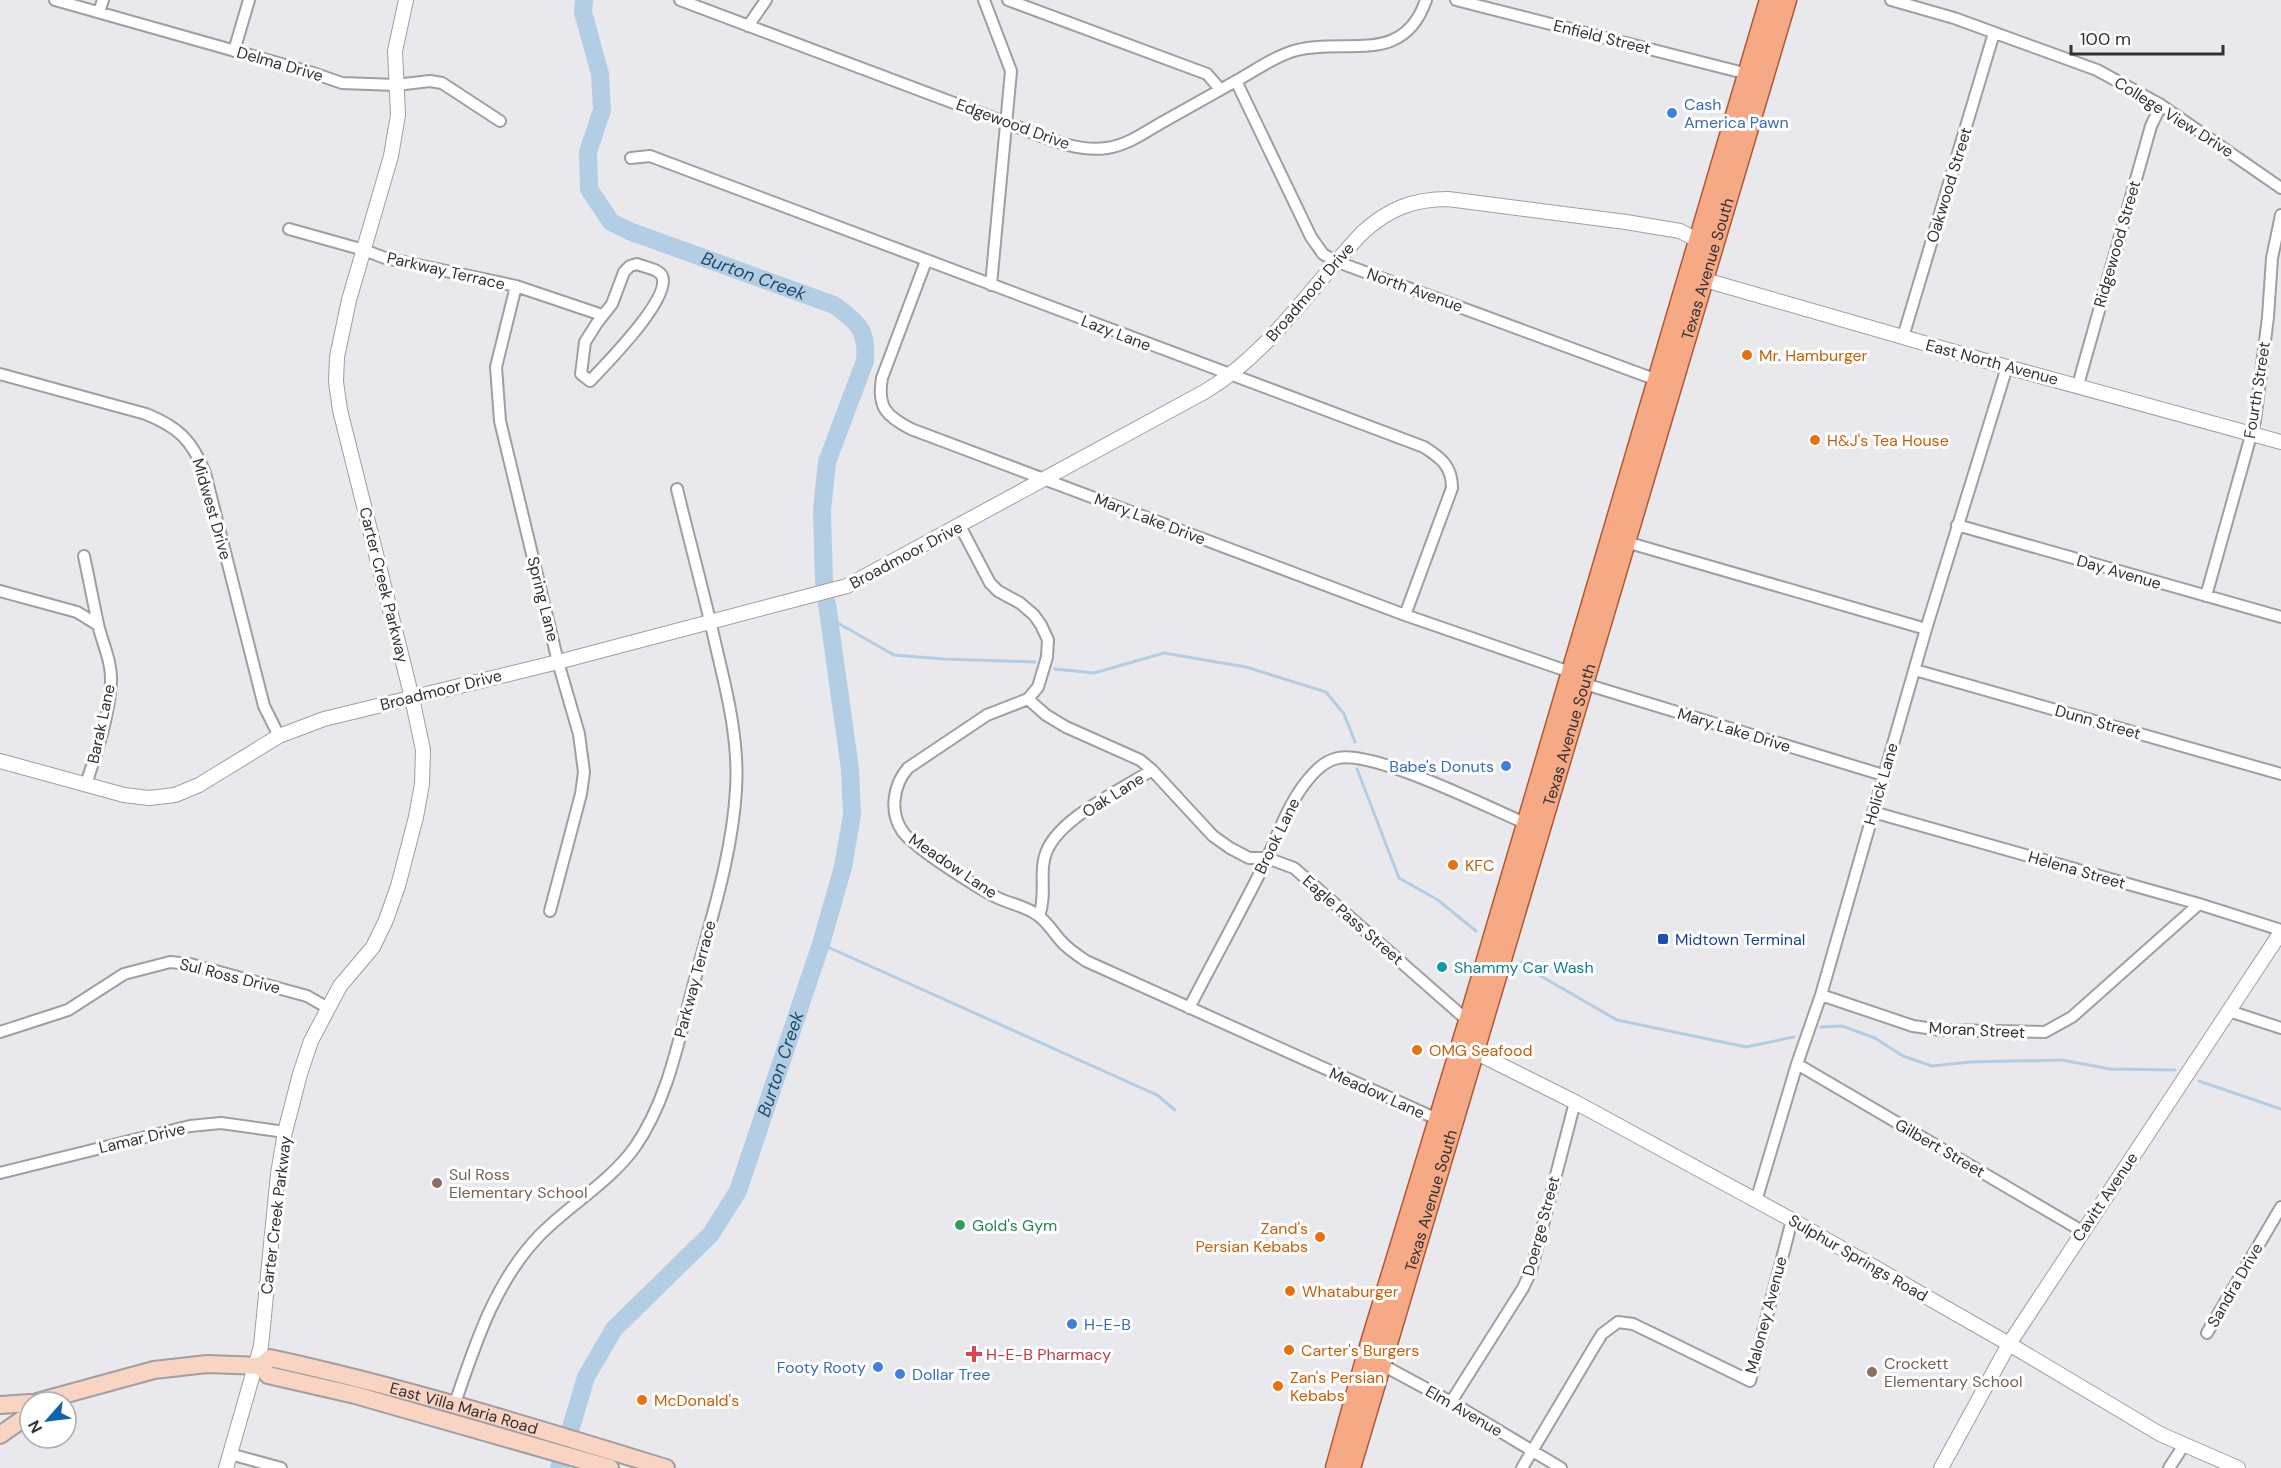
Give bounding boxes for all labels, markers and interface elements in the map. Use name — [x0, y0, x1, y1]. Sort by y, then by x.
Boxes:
street label: Enfield Street — [1551, 15, 1653, 59]
scale bar — [2071, 18, 2222, 56]
text: 100 m — [2080, 27, 2131, 51]
street label: Delma Drive — [234, 42, 326, 86]
street label: College View Drive — [2110, 72, 2238, 162]
street label: Edgewood Drive — [953, 94, 1073, 154]
place label: Cash America Pawn — [1684, 94, 1789, 133]
marker: Cash America Pawn — [1665, 106, 1679, 120]
street label: Oakwood Street — [1921, 125, 1977, 245]
street label: Ridgewood Street — [2089, 178, 2145, 310]
street label: Texas Avenue South — [1676, 195, 1738, 342]
street label: Broadmoor Drive — [1261, 238, 1359, 346]
water label: Burton Creek — [698, 246, 810, 306]
street label: Parkway Terrace — [385, 247, 507, 295]
street label: North Avenue — [1364, 263, 1466, 317]
street label: Lazy Lane — [1078, 310, 1154, 356]
street label: East North Avenue — [1923, 334, 2061, 390]
street label: Fourth Street — [2239, 340, 2275, 440]
place label: Mr. Hamburger — [1759, 345, 1868, 366]
marker: Mr. Hamburger — [1740, 348, 1754, 362]
place label: H&J's Tea House — [1827, 430, 1949, 451]
marker: H&J's Tea House — [1808, 433, 1822, 447]
street label: Midwest Drive — [188, 456, 236, 562]
street label: Mary Lake Drive — [1092, 488, 1208, 550]
street label: Carter Creek Parkway — [354, 505, 414, 665]
street label: Broadmoor Drive — [846, 516, 966, 594]
street label: Day Avenue — [2074, 550, 2164, 594]
street label: Spring Lane — [522, 554, 564, 644]
street label: Texas Avenue South — [1538, 661, 1600, 808]
street label: Broadmoor Drive — [378, 665, 504, 715]
street label: Barak Lane — [82, 682, 120, 766]
street label: Dunn Street — [2053, 700, 2143, 744]
street label: Mary Lake Drive — [1675, 703, 1793, 757]
street label: Holick Lane — [1859, 740, 1903, 828]
place label: Babe's Donuts — [1389, 756, 1494, 777]
marker: Babe's Donuts — [1499, 759, 1513, 773]
street label: Oak Lane — [1078, 768, 1148, 822]
street label: Brook Lane — [1250, 795, 1304, 877]
street label: Meadow Lane — [905, 829, 1001, 903]
street label: Helena Street — [2026, 846, 2128, 894]
place label: KFC — [1465, 855, 1494, 876]
marker: KFC — [1446, 858, 1460, 872]
street label: Eagle Pass Street — [1298, 870, 1408, 970]
street label: Parkway Terrace — [669, 918, 721, 1040]
place label: Midtown Terminal — [1675, 929, 1805, 950]
marker: Midtown Terminal — [1656, 932, 1670, 946]
street label: Sul Ross Drive — [177, 953, 283, 999]
place label: Shammy Car Wash — [1454, 957, 1594, 978]
marker: Shammy Car Wash — [1435, 960, 1449, 974]
water label: Burton Creek — [752, 1007, 810, 1120]
street label: Moran Street — [1928, 1017, 2026, 1043]
place label: OMG Seafood — [1429, 1040, 1532, 1061]
marker: OMG Seafood — [1410, 1043, 1424, 1057]
street label: Meadow Lane — [1326, 1063, 1428, 1123]
street label: Gilbert Street — [1891, 1114, 1989, 1182]
street label: Lamar Drive — [97, 1118, 187, 1158]
street label: Texas Avenue South — [1399, 1127, 1461, 1274]
street label: Carter Creek Parkway — [256, 1134, 296, 1296]
street label: Cavitt Avenue — [2067, 1148, 2143, 1246]
place label: Sul Ross Elementary School — [449, 1164, 587, 1203]
street label: Doerge Street — [1518, 1174, 1564, 1278]
marker: Sul Ross Elementary School — [430, 1176, 444, 1190]
street label: Sulphur Springs Road — [1785, 1210, 1931, 1306]
place label: Gold's Gym — [972, 1215, 1057, 1236]
marker: Gold's Gym — [953, 1218, 967, 1232]
place label: Zand's Persian Kebabs — [1195, 1218, 1308, 1257]
marker: Zand's Persian Kebabs — [1313, 1230, 1327, 1244]
street label: Sandra Drive — [2202, 1239, 2268, 1331]
street label: Maloney Avenue — [1740, 1254, 1792, 1376]
place label: Whataburger — [1302, 1281, 1399, 1302]
marker: Whataburger — [1283, 1284, 1297, 1298]
place label: H-E-B — [1084, 1314, 1131, 1335]
marker: H-E-B — [1065, 1317, 1079, 1331]
place label: Carter's Burgers — [1301, 1340, 1419, 1361]
marker: Carter's Burgers — [1282, 1343, 1296, 1357]
place label: H-E-B Pharmacy — [986, 1344, 1111, 1365]
marker: H-E-B Pharmacy — [967, 1347, 981, 1361]
place label: Crockett Elementary School — [1884, 1353, 2022, 1392]
place label: Footy Rooty — [777, 1357, 866, 1378]
marker: Footy Rooty — [871, 1360, 885, 1374]
place label: Dollar Tree — [912, 1364, 990, 1385]
marker: Crockett Elementary School — [1865, 1365, 1879, 1379]
marker: Dollar Tree — [893, 1367, 907, 1381]
place label: Zan's Persian Kebabs — [1290, 1367, 1384, 1406]
street label: East Villa Maria Road — [388, 1377, 541, 1439]
marker: Zan's Persian Kebabs — [1271, 1379, 1285, 1393]
street label: Elm Avenue — [1422, 1381, 1506, 1441]
north arrow — [18, 1390, 78, 1450]
place label: McDonald's — [654, 1390, 739, 1411]
marker: McDonald's — [635, 1393, 649, 1407]
text: N — [23, 1417, 47, 1437]

